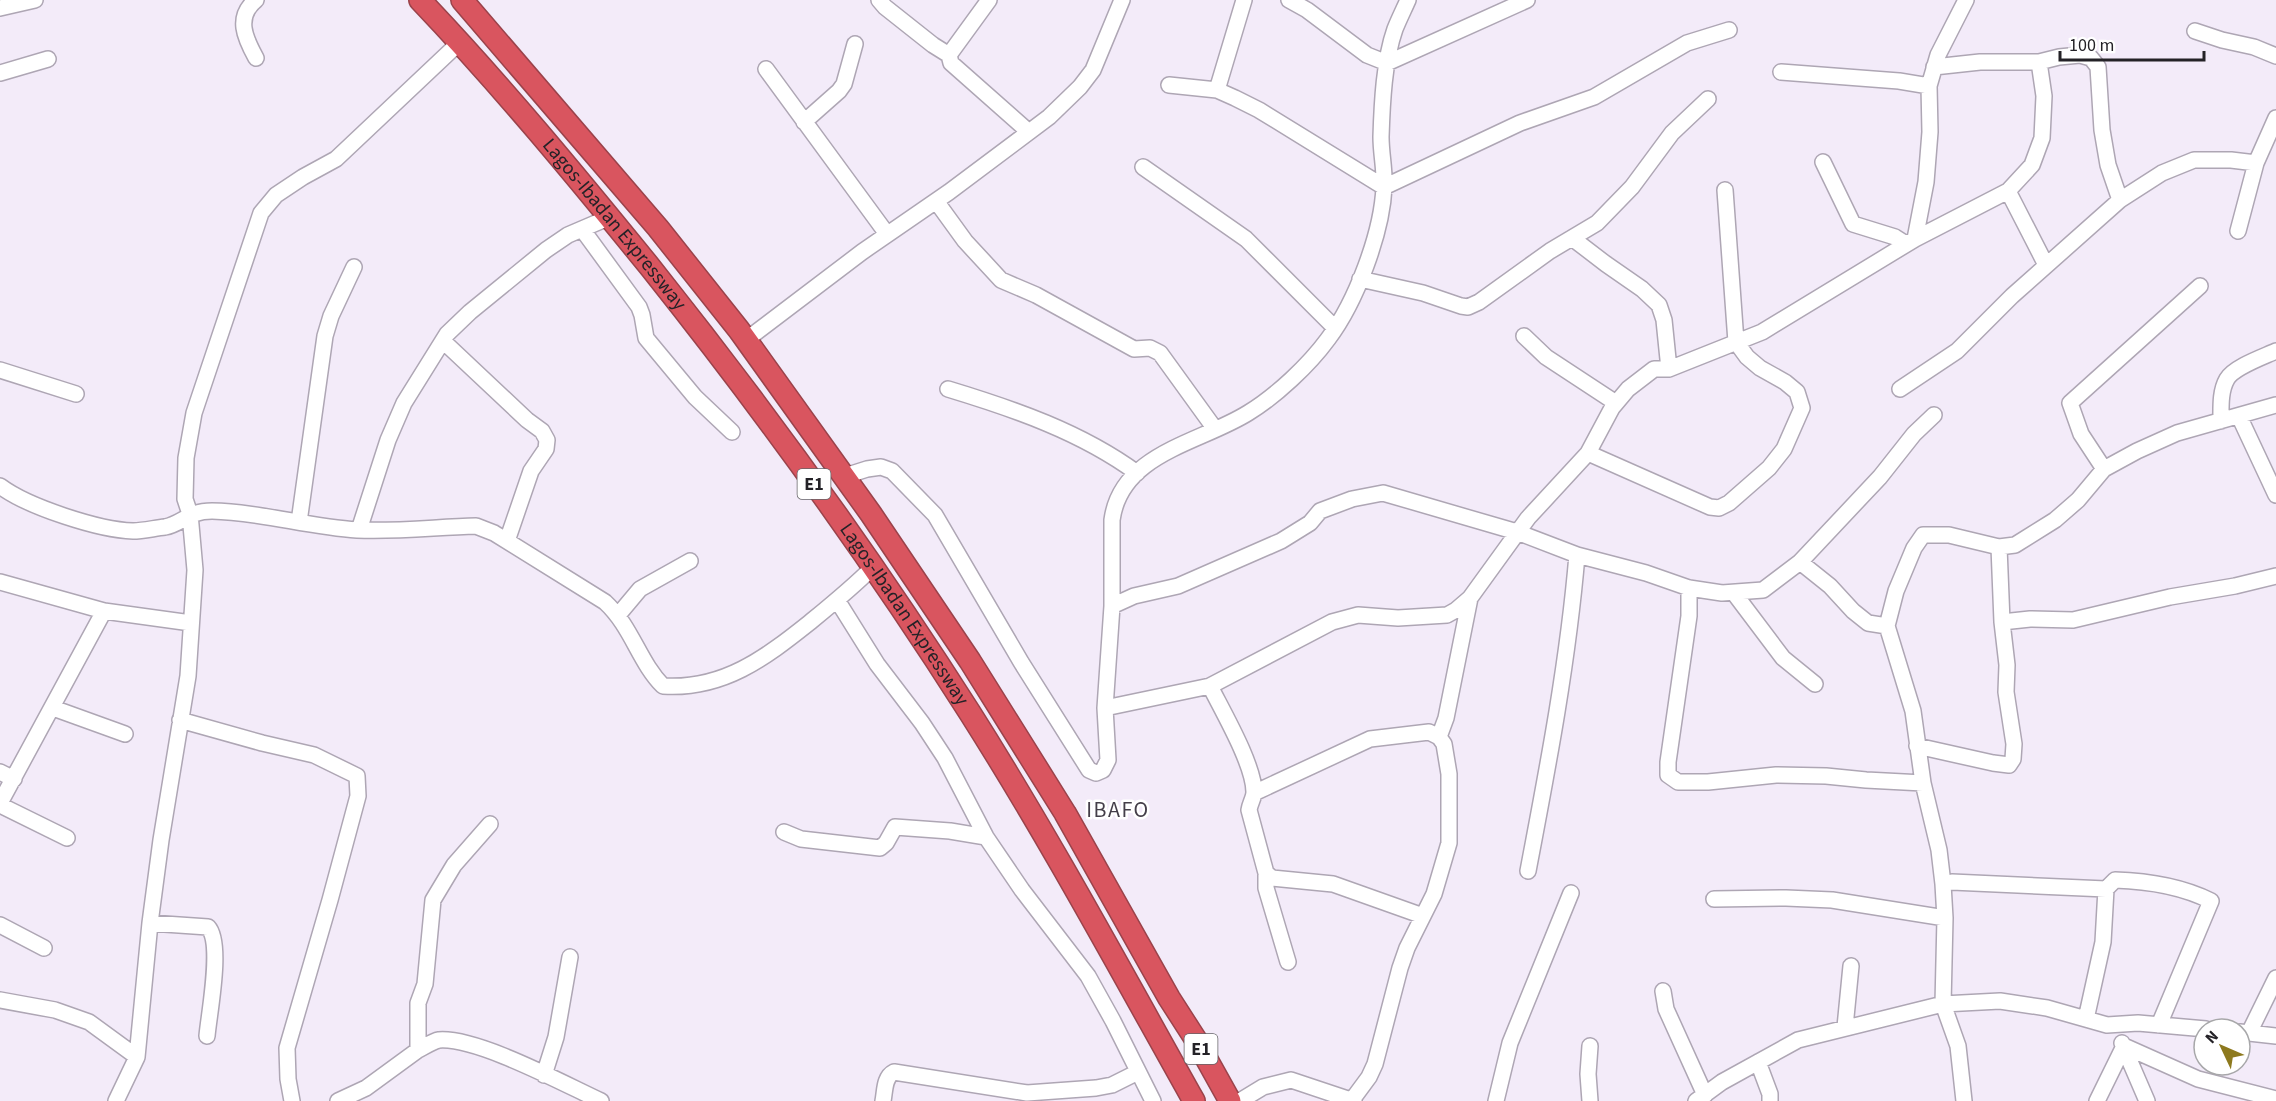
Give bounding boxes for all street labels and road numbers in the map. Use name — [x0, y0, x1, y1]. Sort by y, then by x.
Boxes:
street label: Lagos-Ibadan Expressway — [536, 132, 694, 317]
road number: E1 — [798, 469, 830, 499]
street label: Lagos-Ibadan Expressway — [833, 517, 976, 712]
road number: E1 — [1184, 1034, 1218, 1064]

